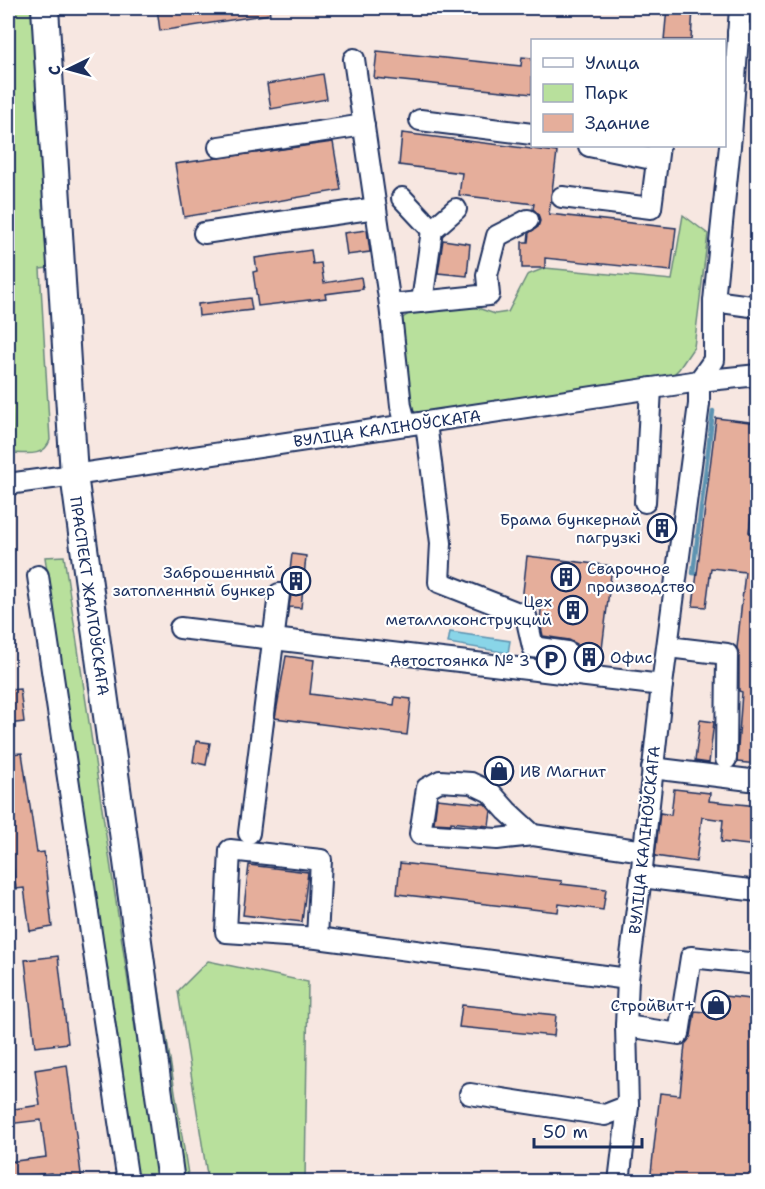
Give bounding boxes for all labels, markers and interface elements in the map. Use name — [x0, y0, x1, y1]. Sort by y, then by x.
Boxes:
north arrow — [39, 39, 99, 99]
legend — [531, 39, 726, 147]
text: Улица — [585, 51, 639, 75]
text: С — [44, 64, 65, 76]
text: Парк — [585, 81, 628, 105]
text: Здание — [585, 111, 650, 135]
street label: ВУЛІЦА КАЛІНОЎСКАГА — [292, 405, 482, 452]
street label: ПРАСПЕКТ ЖАЛТОЎСКАГА — [65, 495, 114, 697]
place label: Брама бункернай пагрузкі — [500, 509, 641, 548]
building icon: Брама бункернай пагрузкі — [646, 512, 678, 544]
place label: Сварочное производство — [587, 558, 695, 597]
building icon: Сварочное производство — [550, 561, 582, 593]
place label: Заброшенный затопленный бункер — [113, 562, 275, 601]
building icon: Заброшенный затопленный бункер — [280, 565, 312, 597]
place label: Цех металлоконструкций — [386, 591, 552, 630]
building icon: Цех металлоконструкций — [557, 594, 589, 626]
building icon: Офис — [573, 641, 605, 673]
parking icon: Автостоянка № 3 — [535, 644, 567, 676]
place label: Офис — [610, 647, 652, 668]
place label: Автостоянка № 3 — [390, 650, 530, 671]
street label: ВУЛІЦА КАЛІНОЎСКАГА — [624, 745, 665, 935]
shop icon: ИВ Магнит — [483, 755, 515, 787]
place label: ИВ Магнит — [520, 761, 607, 782]
shop icon: СтройВит+ — [700, 989, 732, 1021]
place label: СтройВит+ — [611, 995, 695, 1016]
scale bar — [534, 1111, 642, 1149]
text: 50 m — [543, 1120, 588, 1144]

